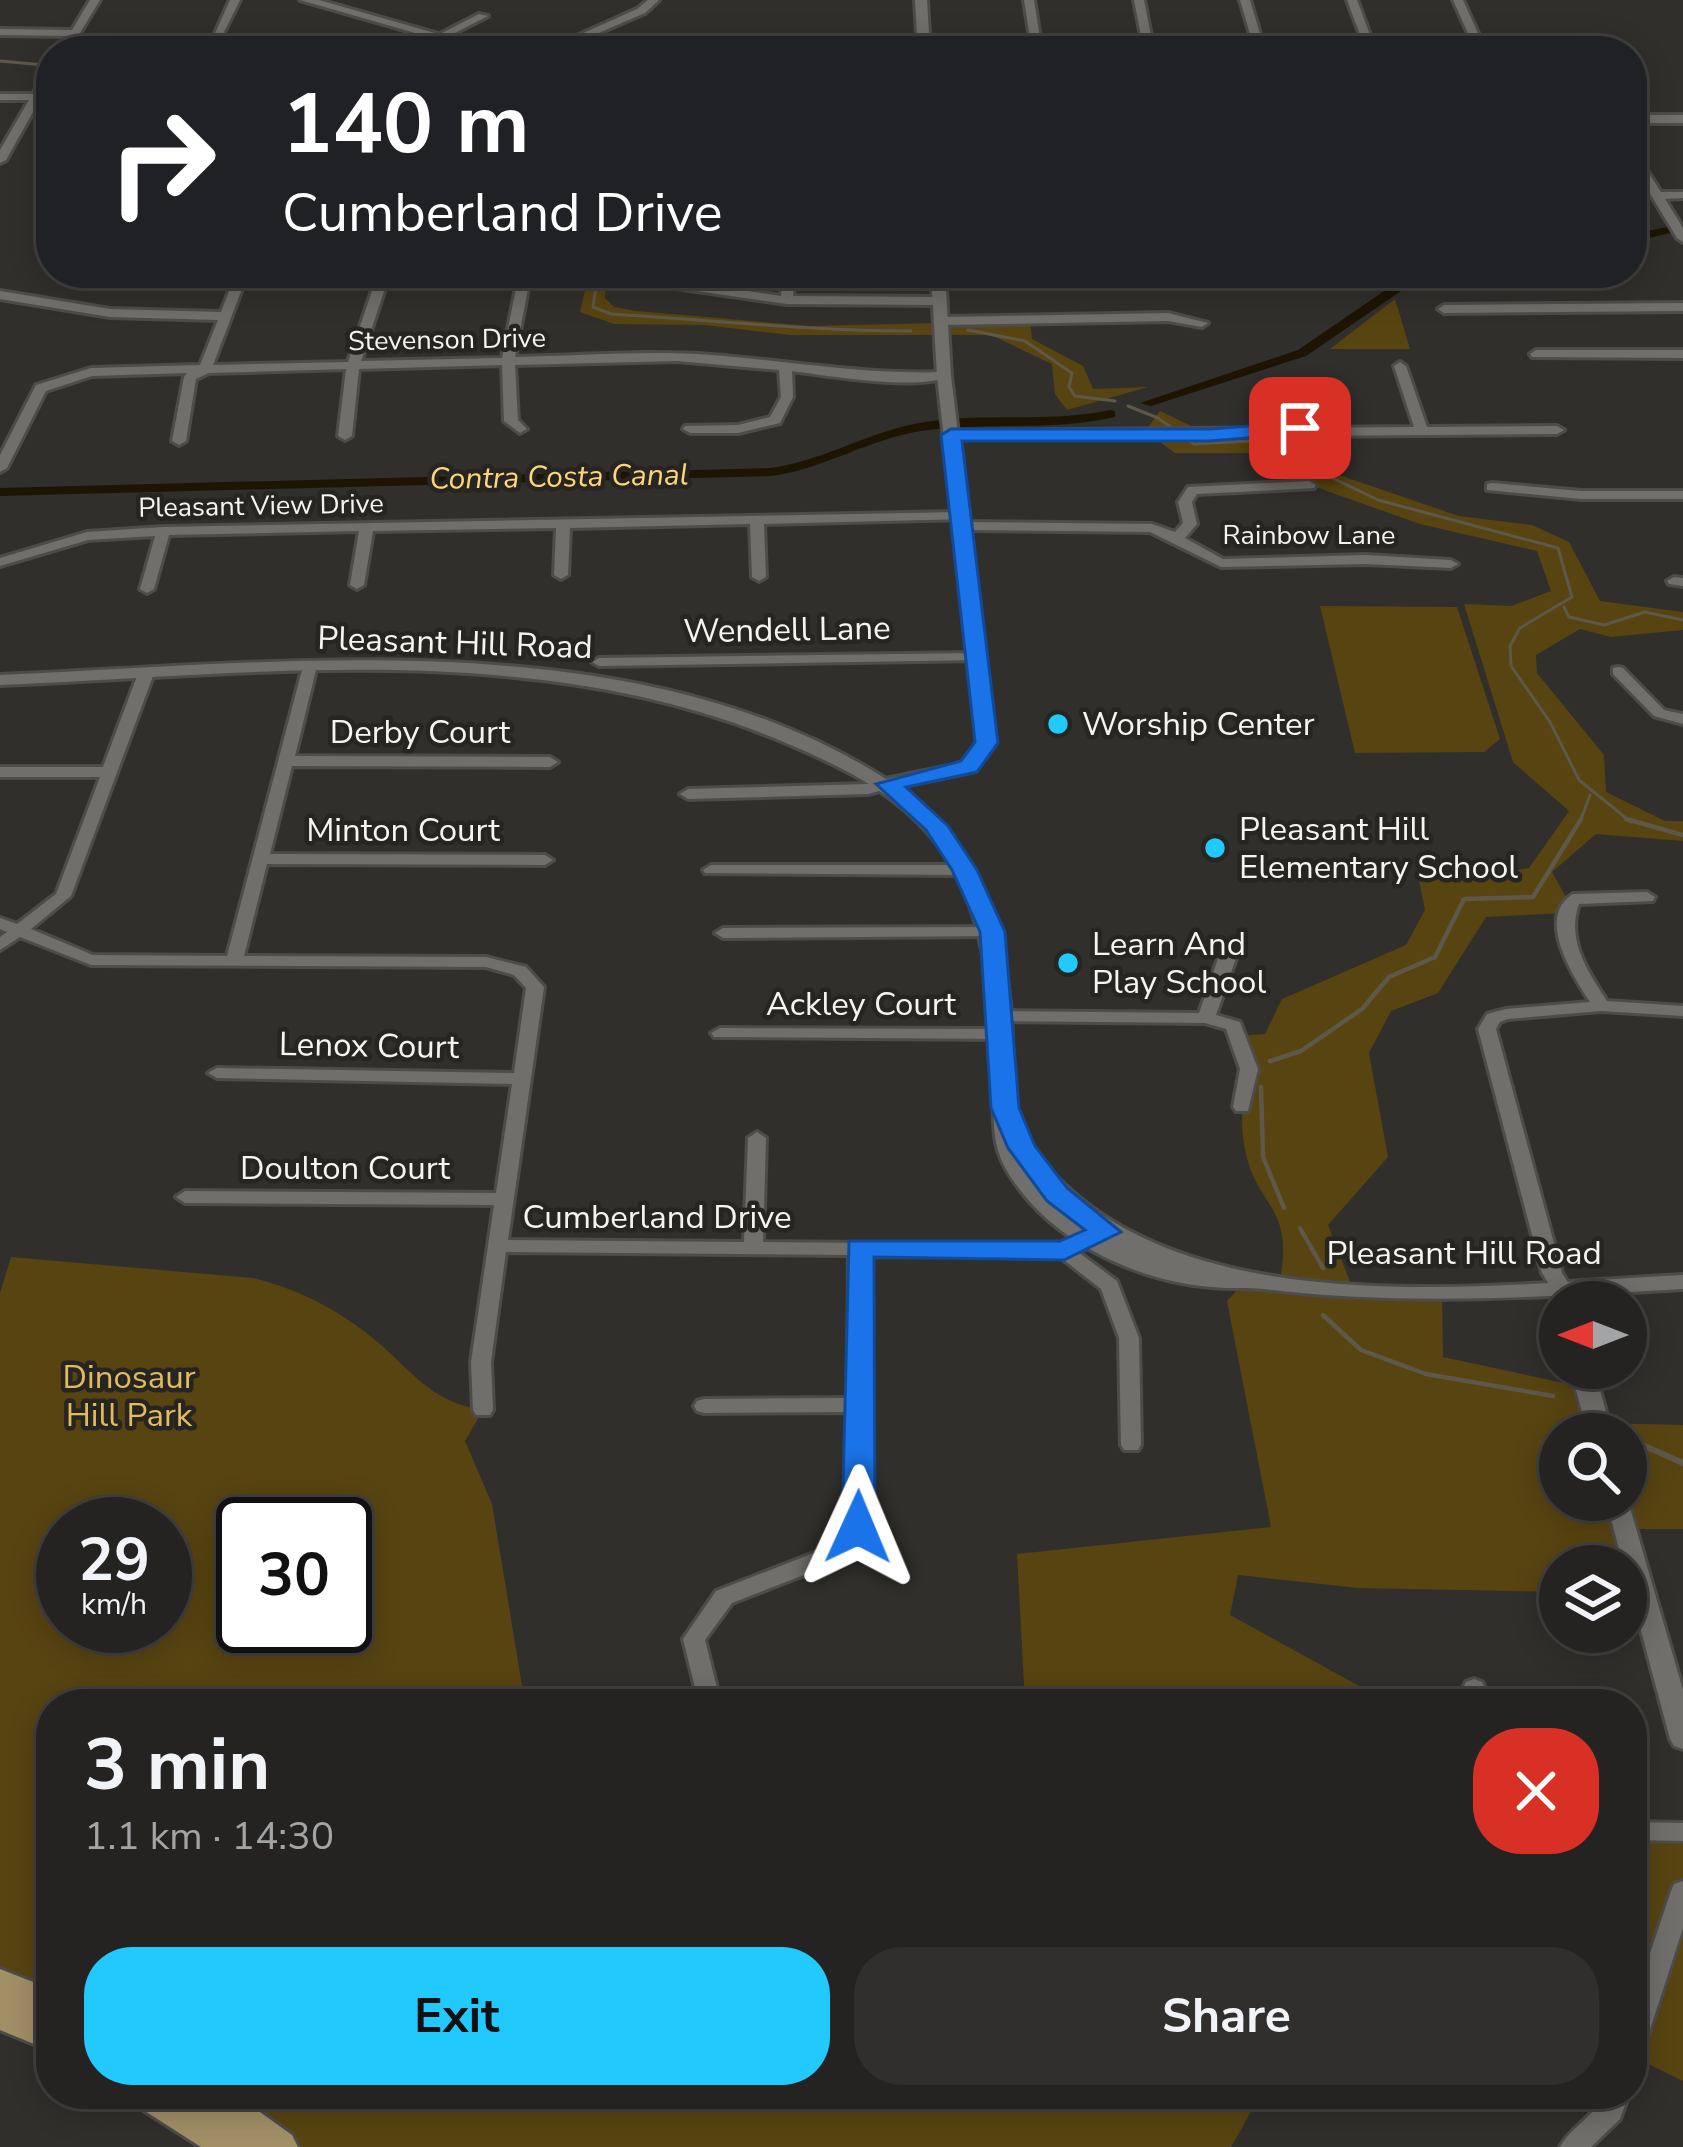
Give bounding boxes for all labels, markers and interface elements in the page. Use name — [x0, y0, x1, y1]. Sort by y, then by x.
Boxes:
text: 140 m — [282, 67, 530, 182]
icon: right — [84, 84, 240, 240]
text: Cumberland Drive — [282, 176, 723, 250]
street label: Stevenson Drive — [348, 320, 546, 360]
pin — [1249, 377, 1351, 479]
icon: arrive — [1267, 395, 1333, 461]
water label: Contra Costa Canal — [429, 454, 689, 500]
street label: Pleasant View Drive — [138, 485, 384, 527]
street label: Rainbow Lane — [1223, 517, 1395, 554]
street label: Wendell Lane — [683, 606, 891, 654]
street label: Pleasant Hill Road — [317, 616, 593, 670]
place label: Worship Center — [1082, 702, 1315, 747]
street label: Derby Court — [330, 710, 511, 755]
marker: Worship Center — [1045, 711, 1071, 737]
place label: Pleasant Hill Elementary School — [1239, 807, 1518, 890]
street label: Minton Court — [306, 808, 500, 853]
marker: Pleasant Hill Elementary School — [1202, 835, 1228, 861]
place label: Learn And Play School — [1092, 922, 1266, 1005]
marker: Learn And Play School — [1055, 950, 1081, 976]
street label: Ackley Court — [766, 982, 957, 1027]
street label: Lenox Court — [279, 1022, 460, 1070]
street label: Doulton Court — [240, 1146, 450, 1191]
street label: Cumberland Drive — [522, 1195, 792, 1240]
street label: Pleasant Hill Road — [1326, 1231, 1602, 1276]
north arrow — [1539, 1281, 1647, 1389]
map controls — [1539, 1281, 1647, 1653]
park label: Dinosaur Hill Park — [63, 1355, 196, 1438]
button: search — [1539, 1413, 1647, 1521]
position arrow — [795, 1464, 921, 1590]
speed limit sign: 30 — [216, 1497, 372, 1653]
text: 29 — [78, 1519, 150, 1601]
button: layers — [1539, 1545, 1647, 1653]
text: km/h — [81, 1584, 147, 1625]
text: 3 min — [84, 1716, 270, 1814]
button: close — [1473, 1728, 1599, 1854]
text: 1.1 km · 14:30 — [84, 1810, 334, 1863]
button: Exit — [84, 1947, 830, 2085]
button: Share — [854, 1947, 1599, 2085]

